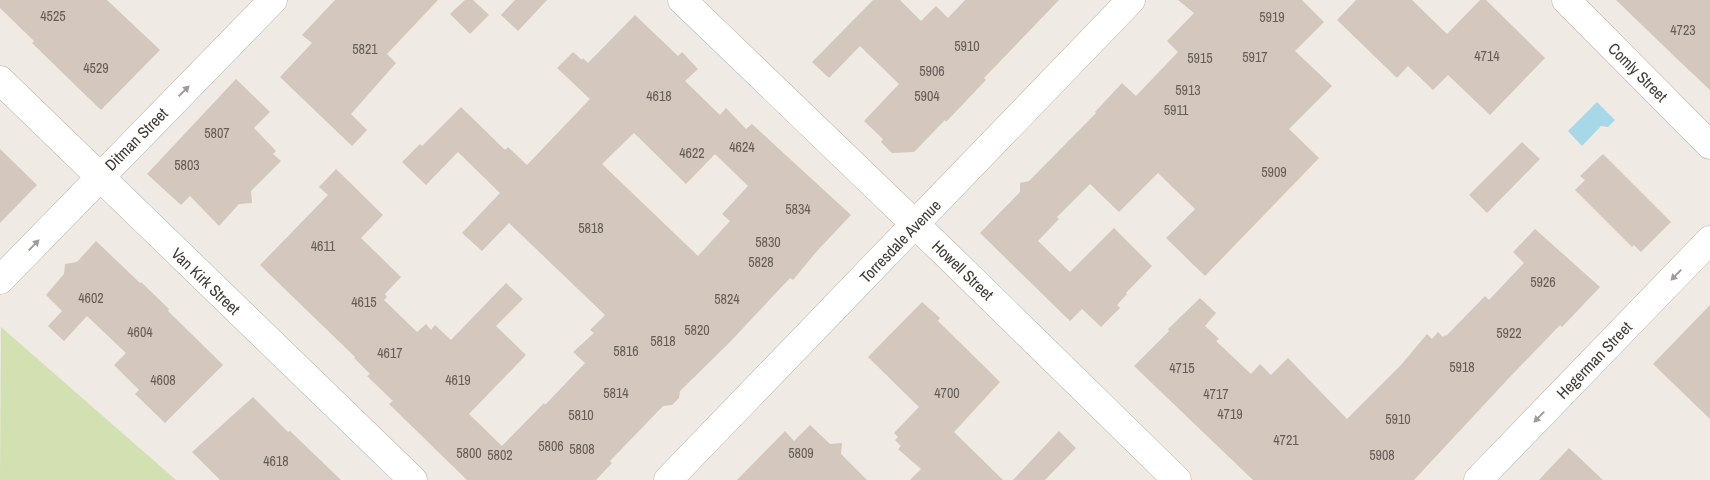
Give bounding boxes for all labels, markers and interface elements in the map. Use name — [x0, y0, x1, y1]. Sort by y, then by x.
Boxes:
house number: 4525 — [40, 7, 66, 25]
house number: 5919 — [1259, 8, 1285, 26]
house number: 4723 — [1670, 21, 1696, 39]
house number: 5910 — [954, 37, 980, 55]
street label: Comly Street — [1603, 37, 1673, 107]
house number: 5821 — [352, 40, 378, 58]
house number: 4714 — [1474, 47, 1500, 65]
house number: 5917 — [1242, 48, 1268, 66]
house number: 5915 — [1187, 49, 1213, 67]
house number: 4529 — [83, 59, 109, 77]
house number: 5906 — [919, 62, 945, 80]
house number: 5913 — [1175, 81, 1201, 99]
one-way arrow — [178, 85, 190, 97]
house number: 4618 — [646, 87, 672, 105]
house number: 5904 — [914, 87, 940, 105]
house number: 5911 — [1164, 101, 1189, 119]
street label: Ditman Street — [100, 102, 173, 175]
house number: 5807 — [204, 124, 230, 142]
house number: 4624 — [729, 138, 755, 156]
house number: 4622 — [679, 144, 705, 162]
house number: 5803 — [174, 156, 200, 174]
house number: 5909 — [1261, 163, 1287, 181]
street label: Torresdale Avenue — [854, 194, 946, 288]
house number: 5834 — [785, 200, 811, 218]
house number: 5818 — [578, 219, 604, 237]
house number: 5830 — [755, 233, 781, 251]
street label: Howell Street — [927, 235, 999, 305]
house number: 4611 — [311, 237, 336, 255]
one-way arrow — [28, 239, 40, 251]
street label: Van Kirk Street — [167, 243, 246, 320]
house number: 5828 — [748, 253, 774, 271]
one-way arrow — [1670, 269, 1682, 281]
house number: 5926 — [1530, 273, 1556, 291]
house number: 4602 — [78, 289, 104, 307]
house number: 5824 — [714, 290, 740, 308]
house number: 4615 — [351, 293, 377, 311]
street label: Hegerman Street — [1551, 316, 1637, 404]
house number: 5820 — [684, 321, 710, 339]
house number: 4604 — [127, 323, 153, 341]
house number: 5922 — [1496, 324, 1522, 342]
house number: 5818 — [650, 332, 676, 350]
house number: 5816 — [613, 342, 639, 360]
house number: 4617 — [377, 344, 403, 362]
house number: 5918 — [1449, 358, 1475, 376]
house number: 4715 — [1169, 359, 1195, 377]
house number: 4608 — [150, 371, 176, 389]
house number: 4619 — [445, 371, 471, 389]
house number: 5814 — [603, 384, 629, 402]
house number: 4700 — [934, 384, 960, 402]
house number: 4717 — [1203, 385, 1229, 403]
house number: 4719 — [1217, 405, 1243, 423]
house number: 5810 — [568, 406, 594, 424]
house number: 5910 — [1385, 410, 1411, 428]
one-way arrow — [1533, 411, 1545, 423]
house number: 4721 — [1273, 431, 1299, 449]
house number: 5806 — [538, 437, 564, 455]
house number: 5808 — [569, 440, 595, 458]
house number: 5800 — [456, 444, 482, 462]
house number: 5809 — [788, 444, 814, 462]
house number: 5802 — [487, 446, 513, 464]
house number: 5908 — [1369, 446, 1395, 464]
house number: 4618 — [263, 452, 289, 470]

